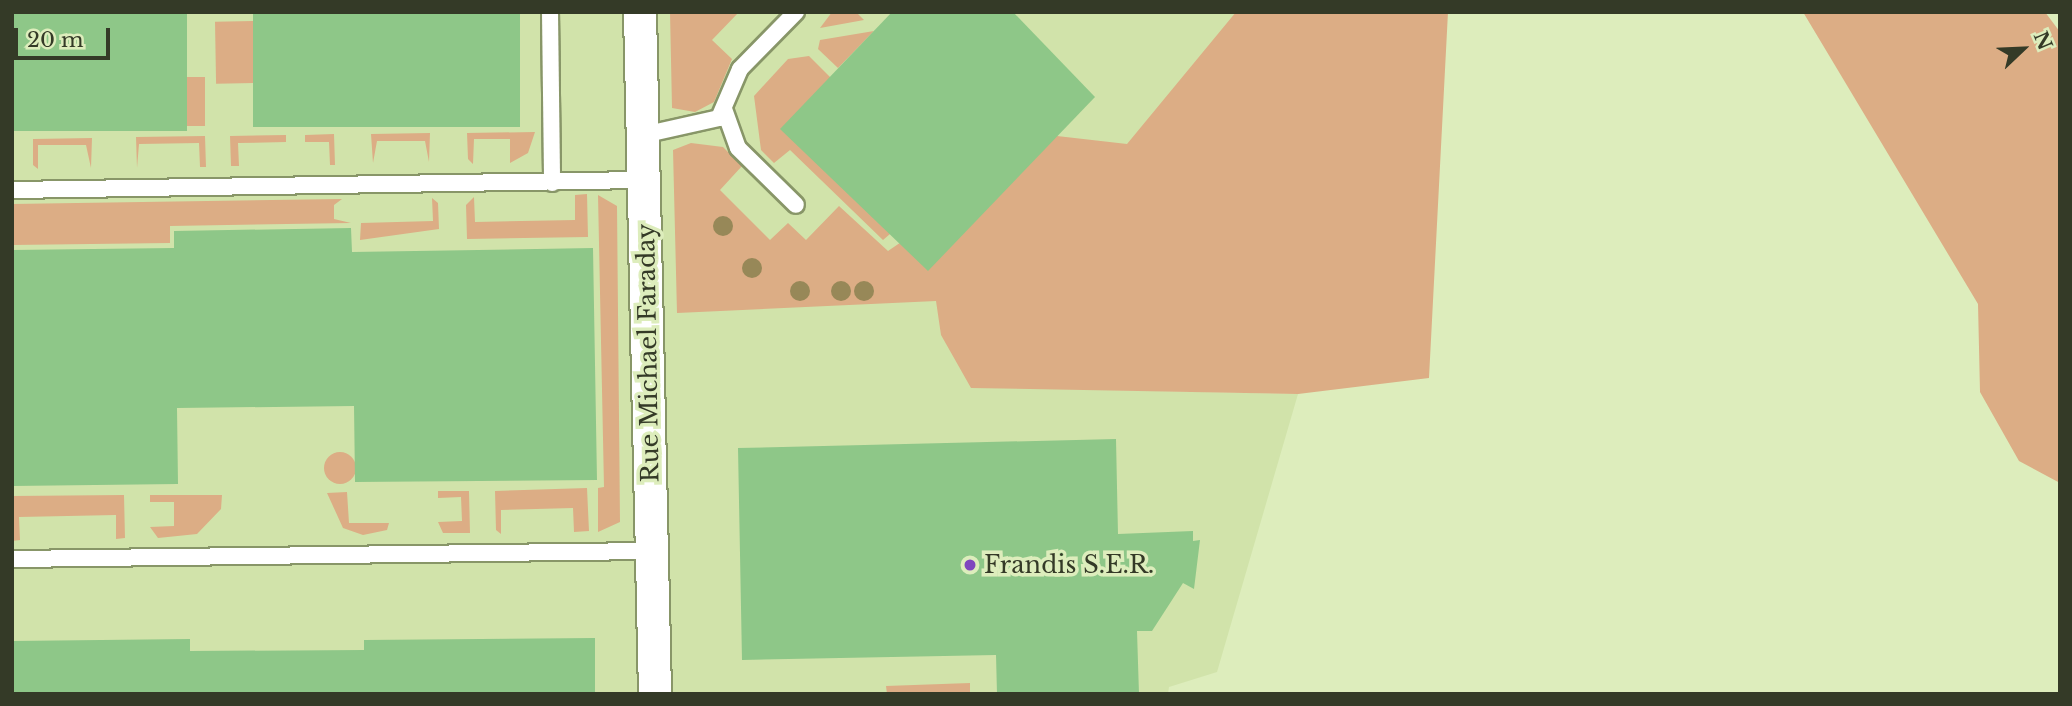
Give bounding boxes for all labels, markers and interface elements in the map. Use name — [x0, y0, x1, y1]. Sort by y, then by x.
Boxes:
scale bar — [18, 14, 114, 58]
north arrow — [1988, 14, 2058, 84]
text: 20 m — [27, 27, 84, 53]
text: N — [2029, 28, 2057, 53]
street label: Rue Michael Faraday — [631, 223, 665, 483]
place label: Frandis S.E.R. — [984, 551, 1154, 579]
marker: Frandis S.E.R. — [962, 557, 978, 573]

